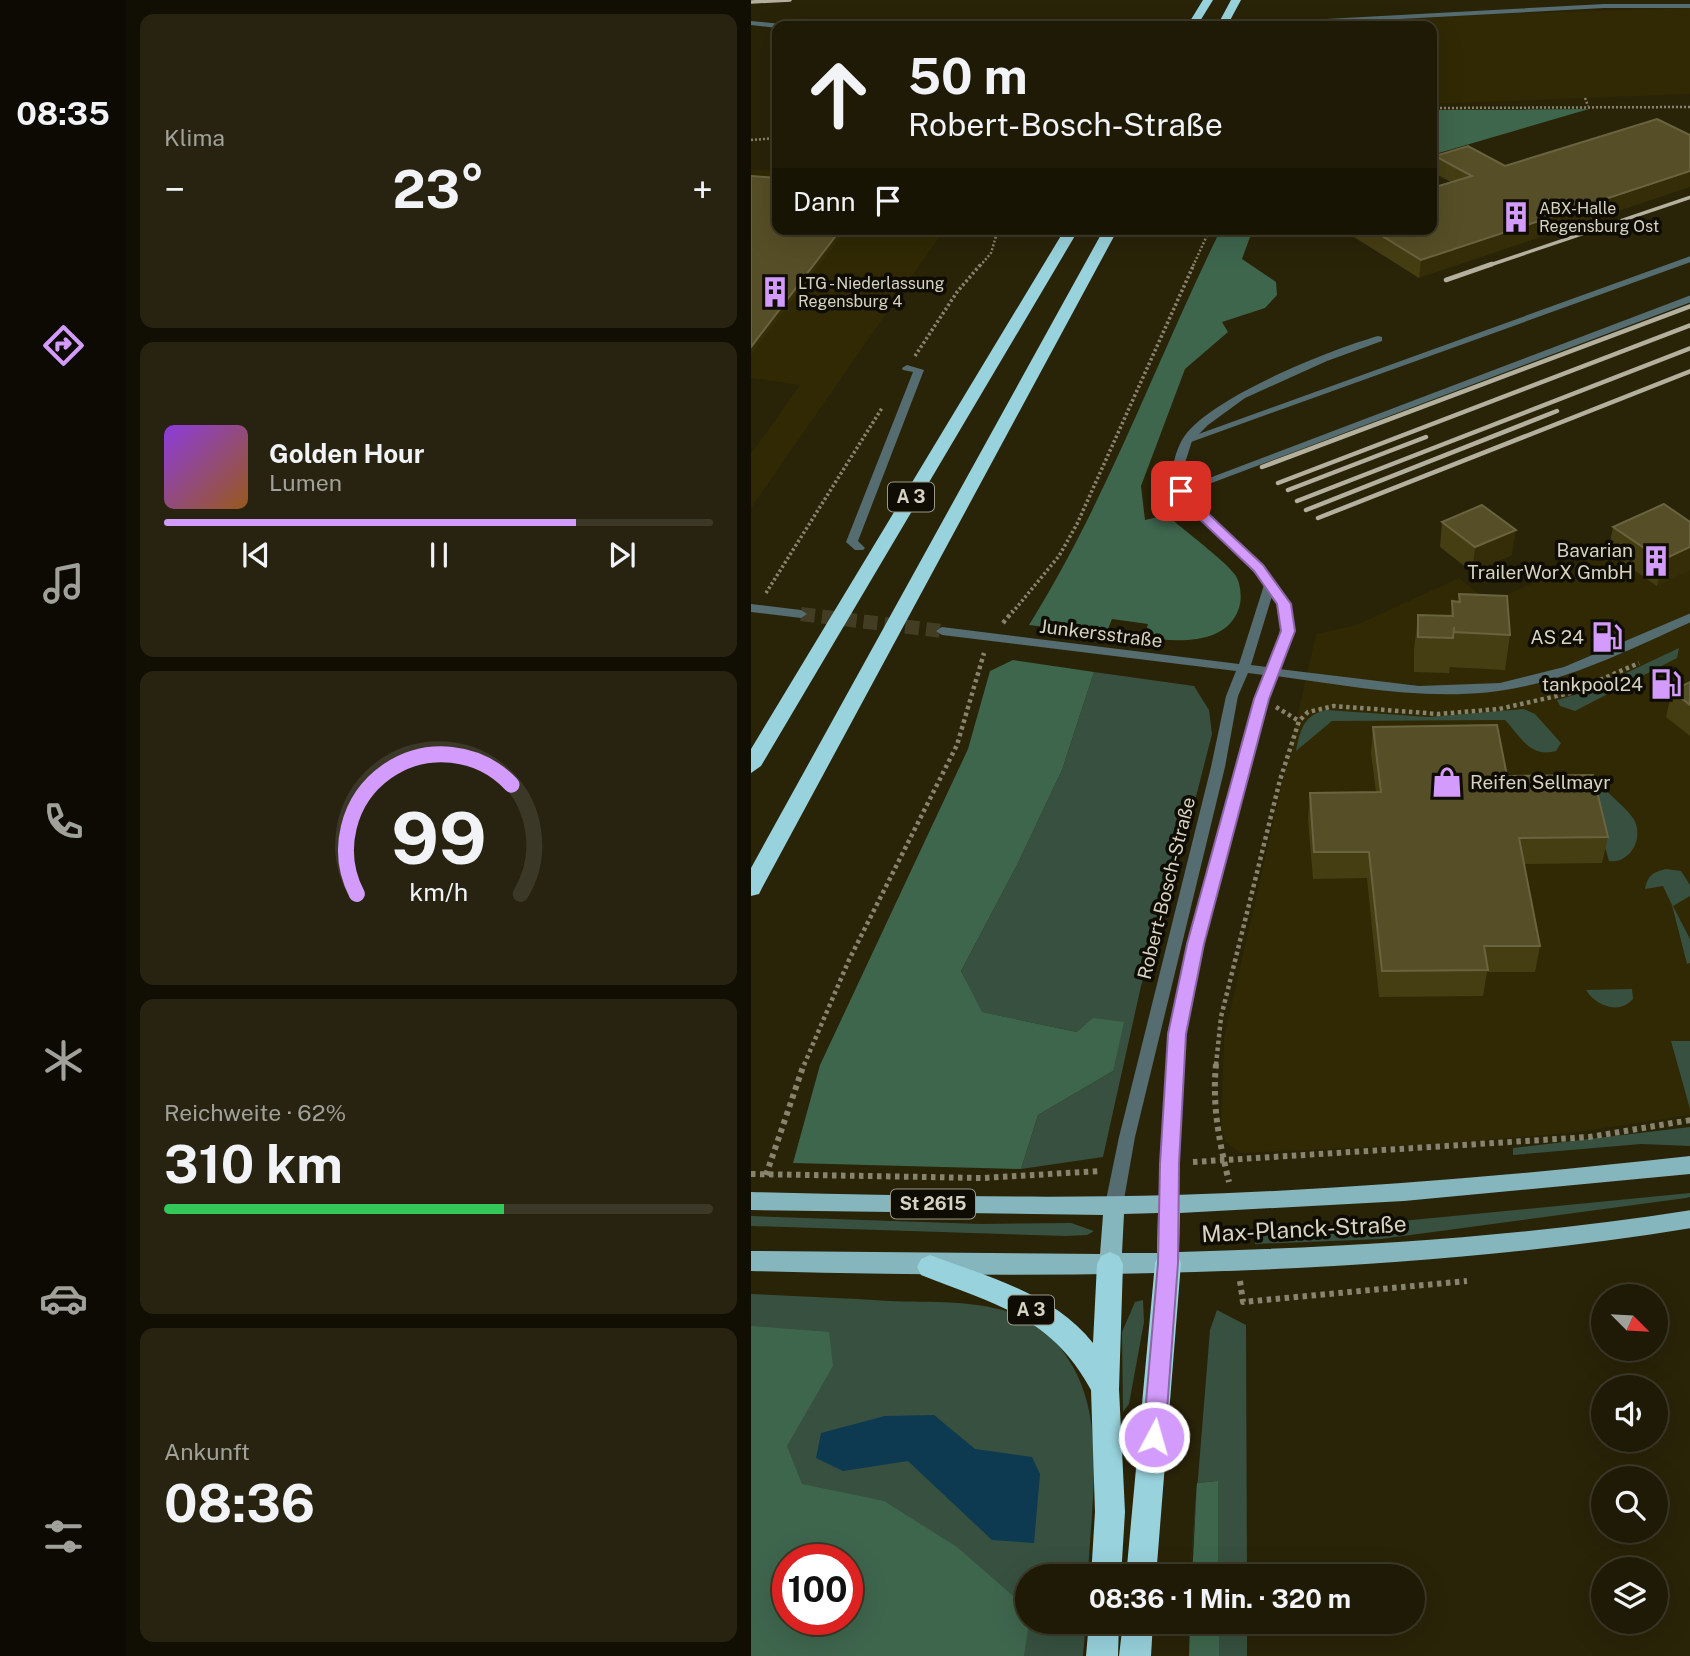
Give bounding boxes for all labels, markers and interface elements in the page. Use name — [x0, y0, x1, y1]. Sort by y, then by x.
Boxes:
text: 50 m — [908, 47, 1028, 105]
icon: ahead — [793, 49, 884, 140]
text: 08:35 — [16, 95, 110, 132]
text: Robert-Bosch-Straße — [908, 106, 1223, 143]
text: Klima — [164, 124, 225, 151]
text: 23° — [392, 159, 485, 220]
text: − — [164, 167, 185, 212]
text: + — [692, 167, 713, 212]
icon: arrive — [869, 182, 907, 220]
text: Dann — [793, 186, 855, 217]
place label: ABX-Halle Regensburg Ost — [1539, 199, 1659, 236]
building icon: ABX-Halle Regensburg Ost — [1499, 200, 1533, 234]
place label: LTG - Niederlassung Regensburg 4 — [798, 274, 945, 311]
building icon: LTG - Niederlassung Regensburg 4 — [758, 275, 792, 309]
icon: directions — [39, 321, 88, 370]
text: Golden Hour — [269, 438, 424, 469]
pin — [1151, 461, 1211, 521]
text: Lumen — [269, 469, 342, 496]
icon: arrive — [1162, 472, 1200, 510]
road number: A 3 — [888, 482, 934, 512]
icon: previous — [237, 536, 275, 574]
icon: pause — [420, 536, 458, 574]
icon: next — [603, 536, 641, 574]
place label: Bavarian TrailerWorX GmbH — [1467, 539, 1633, 583]
building icon: Bavarian TrailerWorX GmbH — [1639, 544, 1673, 578]
icon: music — [39, 559, 88, 608]
street label: Junkersstraße — [1038, 615, 1164, 651]
fuel station icon: AS 24 — [1590, 620, 1624, 654]
place label: AS 24 — [1530, 626, 1584, 648]
fuel station icon: tankpool24 — [1649, 667, 1683, 701]
place label: tankpool24 — [1542, 673, 1643, 695]
shop icon: Reifen Sellmayr — [1430, 765, 1464, 799]
place label: Reifen Sellmayr — [1470, 771, 1611, 793]
text: 99 — [391, 795, 486, 880]
street label: Robert-Bosch-Straße — [1133, 795, 1199, 981]
icon: phone — [39, 797, 88, 846]
text: km/h — [409, 877, 468, 907]
icon: climate — [39, 1036, 88, 1085]
text: Reichweite · 62% — [164, 1099, 346, 1126]
text: 310 km — [164, 1134, 343, 1195]
road number: St 2615 — [891, 1190, 975, 1218]
street label: Max-Planck-Straße — [1201, 1210, 1407, 1247]
icon: car — [39, 1274, 88, 1323]
north arrow — [1591, 1284, 1668, 1362]
map controls — [1591, 1284, 1668, 1634]
road number: A 3 — [1008, 1296, 1054, 1324]
button: sound — [1591, 1375, 1668, 1452]
position arrow — [1117, 1400, 1191, 1474]
text: Ankunft — [164, 1438, 250, 1465]
button: search — [1591, 1466, 1668, 1543]
text: 08:36 — [164, 1473, 315, 1534]
icon: filters — [39, 1512, 88, 1561]
speed limit sign: 100 — [772, 1544, 863, 1635]
button: layers — [1591, 1557, 1668, 1634]
text: 08:36 · 1 Min. · 320 m — [1089, 1583, 1351, 1614]

